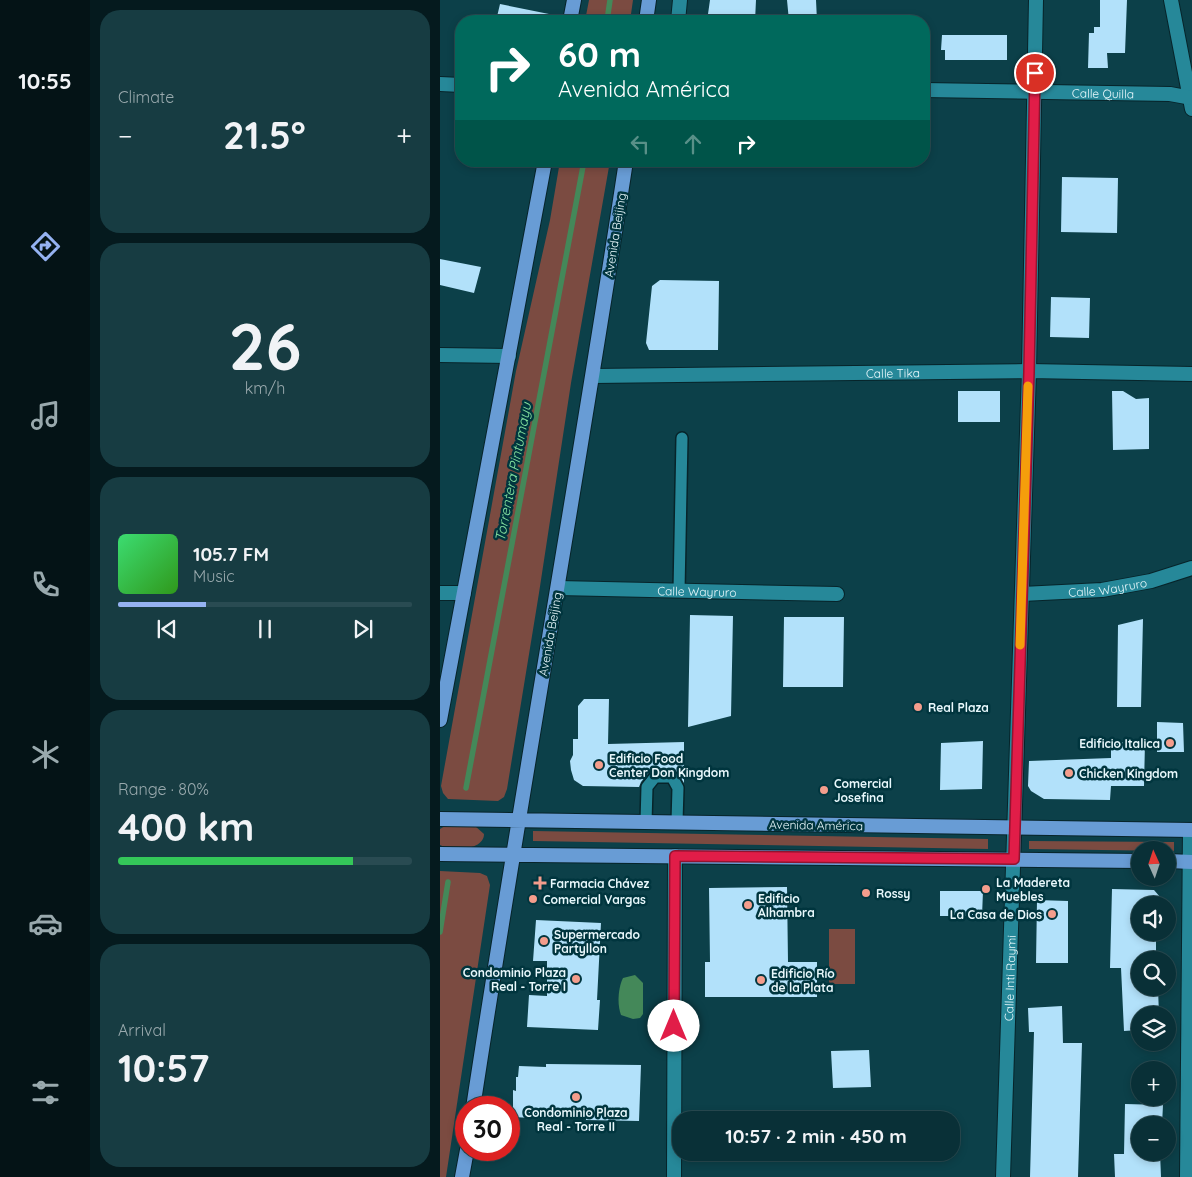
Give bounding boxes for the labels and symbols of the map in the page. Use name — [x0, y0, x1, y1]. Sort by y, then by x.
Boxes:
pin — [1014, 52, 1056, 94]
street label: Calle Quilla — [1072, 85, 1134, 101]
street label: Avenida Beijing — [601, 192, 629, 278]
street label: Calle Tika — [866, 365, 920, 380]
water label: Torrentera Pintumayu — [491, 400, 535, 543]
street label: Calle Wayruro — [1068, 574, 1148, 599]
street label: Calle Wayruro — [657, 583, 737, 599]
street label: Avenida Beijing — [535, 591, 565, 677]
place label: Real Plaza — [928, 700, 989, 715]
marker: Real Plaza — [912, 701, 924, 713]
place label: Edificio Italica — [1079, 736, 1160, 751]
marker: Edificio Italica — [1164, 737, 1176, 749]
place label: Edificio Food Center Don Kingdom — [609, 751, 729, 780]
marker: Edificio Food Center Don Kingdom — [593, 759, 605, 771]
place label: Chicken Kingdom — [1079, 766, 1178, 781]
marker: Chicken Kingdom — [1063, 767, 1075, 779]
place label: Comercial Josefina — [834, 776, 892, 805]
marker: Comercial Josefina — [818, 784, 830, 796]
street label: Avenida América — [769, 817, 863, 833]
north arrow — [1131, 841, 1176, 886]
place label: La Madereta Muebles — [996, 875, 1070, 904]
place label: Farmacia Chávez — [550, 876, 650, 891]
marker: Farmacia Chávez — [534, 877, 546, 889]
marker: La Madereta Muebles — [980, 883, 992, 895]
place label: Rossy — [876, 886, 910, 901]
marker: Rossy — [860, 887, 872, 899]
place label: Edificio Alhambra — [758, 891, 815, 920]
place label: Comercial Vargas — [543, 892, 646, 907]
marker: Comercial Vargas — [527, 893, 539, 905]
marker: Edificio Alhambra — [742, 899, 754, 911]
place label: La Casa de Dios — [950, 907, 1042, 922]
marker: La Casa de Dios — [1046, 908, 1058, 920]
place label: Supermercado Partyllon — [554, 927, 640, 956]
marker: Supermercado Partyllon — [538, 935, 550, 947]
street label: Calle Inti Raymi — [1001, 935, 1018, 1021]
place label: Condominio Plaza Real - Torre I — [463, 965, 566, 994]
place label: Edificio Río de la Plata — [771, 966, 835, 995]
marker: Condominio Plaza Real - Torre I — [570, 973, 582, 985]
marker: Edificio Río de la Plata — [755, 974, 767, 986]
position arrow — [647, 999, 699, 1051]
marker: Condominio Plaza Real - Torre II — [570, 1091, 582, 1103]
speed limit sign: 30 — [455, 1096, 520, 1161]
place label: Condominio Plaza Real - Torre II — [524, 1105, 628, 1134]

